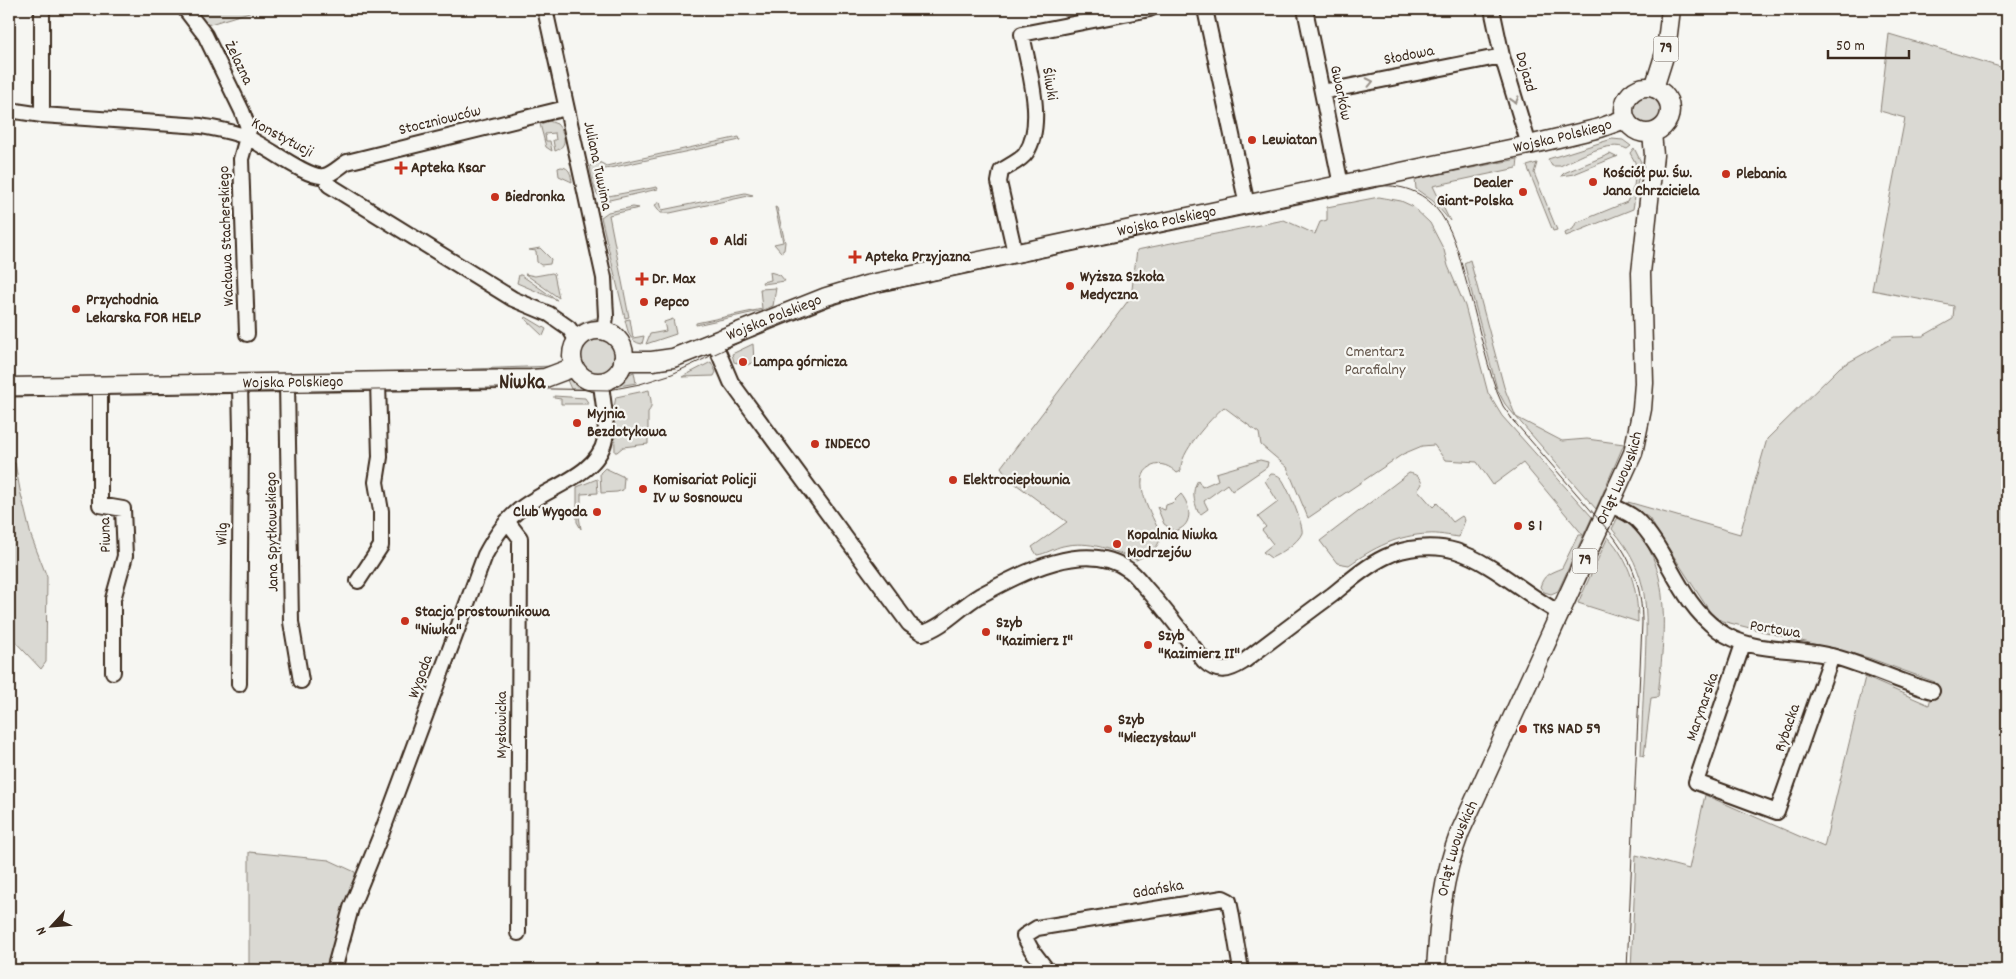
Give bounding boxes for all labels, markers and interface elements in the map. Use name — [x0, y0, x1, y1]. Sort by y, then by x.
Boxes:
scale bar — [1828, 28, 1910, 60]
road number: 79 — [1654, 36, 1678, 62]
text: 50 m — [1836, 36, 1865, 58]
street label: Żelazna — [217, 37, 259, 89]
street label: Słodowa — [1382, 40, 1437, 72]
street label: Dojazd — [1508, 49, 1542, 95]
street label: Gwarków — [1323, 63, 1357, 123]
street label: Śliwki — [1035, 66, 1063, 102]
one-way arrow — [1366, 77, 1375, 88]
one-way arrow — [1510, 96, 1520, 104]
street label: Stoczniowców — [396, 100, 484, 142]
street label: Konstytucji — [247, 112, 317, 164]
street label: Wojska Polskiego — [1511, 113, 1615, 159]
street label: Juliana Tuwima — [576, 119, 618, 213]
place label: Lewiatan — [1262, 129, 1317, 152]
marker: Lewiatan — [1246, 134, 1258, 146]
place label: Apteka Ksar — [411, 157, 486, 180]
marker: Apteka Ksar — [395, 162, 407, 174]
place label: Kościół pw. Św. Jana Chrzciciela — [1603, 162, 1701, 203]
place label: Plebania — [1736, 163, 1788, 186]
street label: Wacława Stacherskiego — [213, 165, 241, 307]
marker: Plebania — [1720, 168, 1732, 180]
place label: Dealer Giant-Polska — [1437, 172, 1514, 213]
marker: Kościół pw. Św. Jana Chrzciciela — [1587, 176, 1599, 188]
place label: Biedronka — [505, 186, 566, 209]
marker: Dealer Giant-Polska — [1517, 186, 1529, 198]
marker: Biedronka — [489, 191, 501, 203]
street label: Wojska Polskiego — [1115, 200, 1218, 243]
place label: Aldi — [724, 230, 747, 253]
marker: Aldi — [708, 235, 720, 247]
place label: Apteka Przyjazna — [865, 246, 972, 269]
marker: Apteka Przyjazna — [849, 251, 861, 263]
place label: Wyższa Szkoła Medyczna — [1080, 266, 1166, 307]
place label: Dr. Max — [652, 268, 695, 291]
marker: Dr. Max — [636, 273, 648, 285]
marker: Wyższa Szkoła Medyczna — [1064, 280, 1076, 292]
street label: Wojska Polskiego — [723, 288, 825, 347]
place label: Przychodnia Lekarska FOR HELP — [86, 289, 202, 330]
place label: Pepco — [654, 291, 689, 314]
marker: Pepco — [638, 296, 650, 308]
marker: Przychodnia Lekarska FOR HELP — [70, 303, 82, 315]
park label: Cmentarz Parafialny — [1345, 341, 1406, 382]
place label: Lampa górnicza — [753, 351, 848, 374]
marker: Lampa górnicza — [737, 356, 749, 368]
district label: Niwka — [499, 369, 546, 399]
street label: Wojska Polskiego — [242, 370, 343, 395]
place label: Myjnia Bezdotykowa — [587, 403, 668, 444]
marker: Myjnia Bezdotykowa — [571, 417, 583, 429]
street label: Orląt Lwowskich — [1590, 429, 1649, 529]
place label: INDECO — [825, 433, 870, 456]
marker: INDECO — [809, 438, 821, 450]
place label: Komisariat Policji IV w Sosnowcu — [653, 469, 756, 510]
place label: Elektrociepłownia — [963, 469, 1071, 492]
street label: Jana Spytkowskiego — [260, 472, 286, 592]
marker: Elektrociepłownia — [947, 474, 959, 486]
marker: Komisariat Policji IV w Sosnowcu — [637, 483, 649, 495]
place label: Club Wygoda — [513, 501, 588, 524]
marker: Club Wygoda — [591, 506, 603, 518]
place label: S 1 — [1528, 515, 1542, 538]
street label: Piwna — [94, 517, 118, 553]
marker: S 1 — [1512, 520, 1524, 532]
street label: Wilg — [211, 522, 235, 546]
place label: Kopalnia Niwka Modrzejów — [1127, 524, 1218, 565]
marker: Kopalnia Niwka Modrzejów — [1111, 538, 1123, 550]
road number: 79 — [1572, 548, 1598, 574]
place label: Stacja prostownikowa "Niwka" — [415, 601, 551, 642]
place label: Szyb "Kazimierz I" — [996, 612, 1073, 653]
marker: Stacja prostownikowa "Niwka" — [399, 615, 411, 627]
street label: Portowa — [1748, 615, 1803, 645]
place label: Szyb "Kazimierz II" — [1158, 625, 1240, 666]
marker: Szyb "Kazimierz I" — [980, 626, 992, 638]
marker: Szyb "Kazimierz II" — [1142, 639, 1154, 651]
street label: Wygoda — [403, 652, 440, 702]
street label: Marynarska — [1681, 669, 1726, 744]
street label: Mysłowicka — [491, 691, 514, 759]
street label: Rybacka — [1769, 701, 1807, 755]
place label: Szyb "Mieczysław" — [1118, 709, 1197, 750]
place label: TKS NAD 59 — [1533, 718, 1601, 741]
marker: Szyb "Mieczysław" — [1102, 723, 1114, 735]
marker: TKS NAD 59 — [1517, 723, 1529, 735]
street label: Orląt Lwowskich — [1432, 797, 1484, 898]
street label: Gdańska — [1131, 874, 1186, 906]
north arrow — [28, 902, 78, 952]
text: N — [32, 923, 53, 938]

